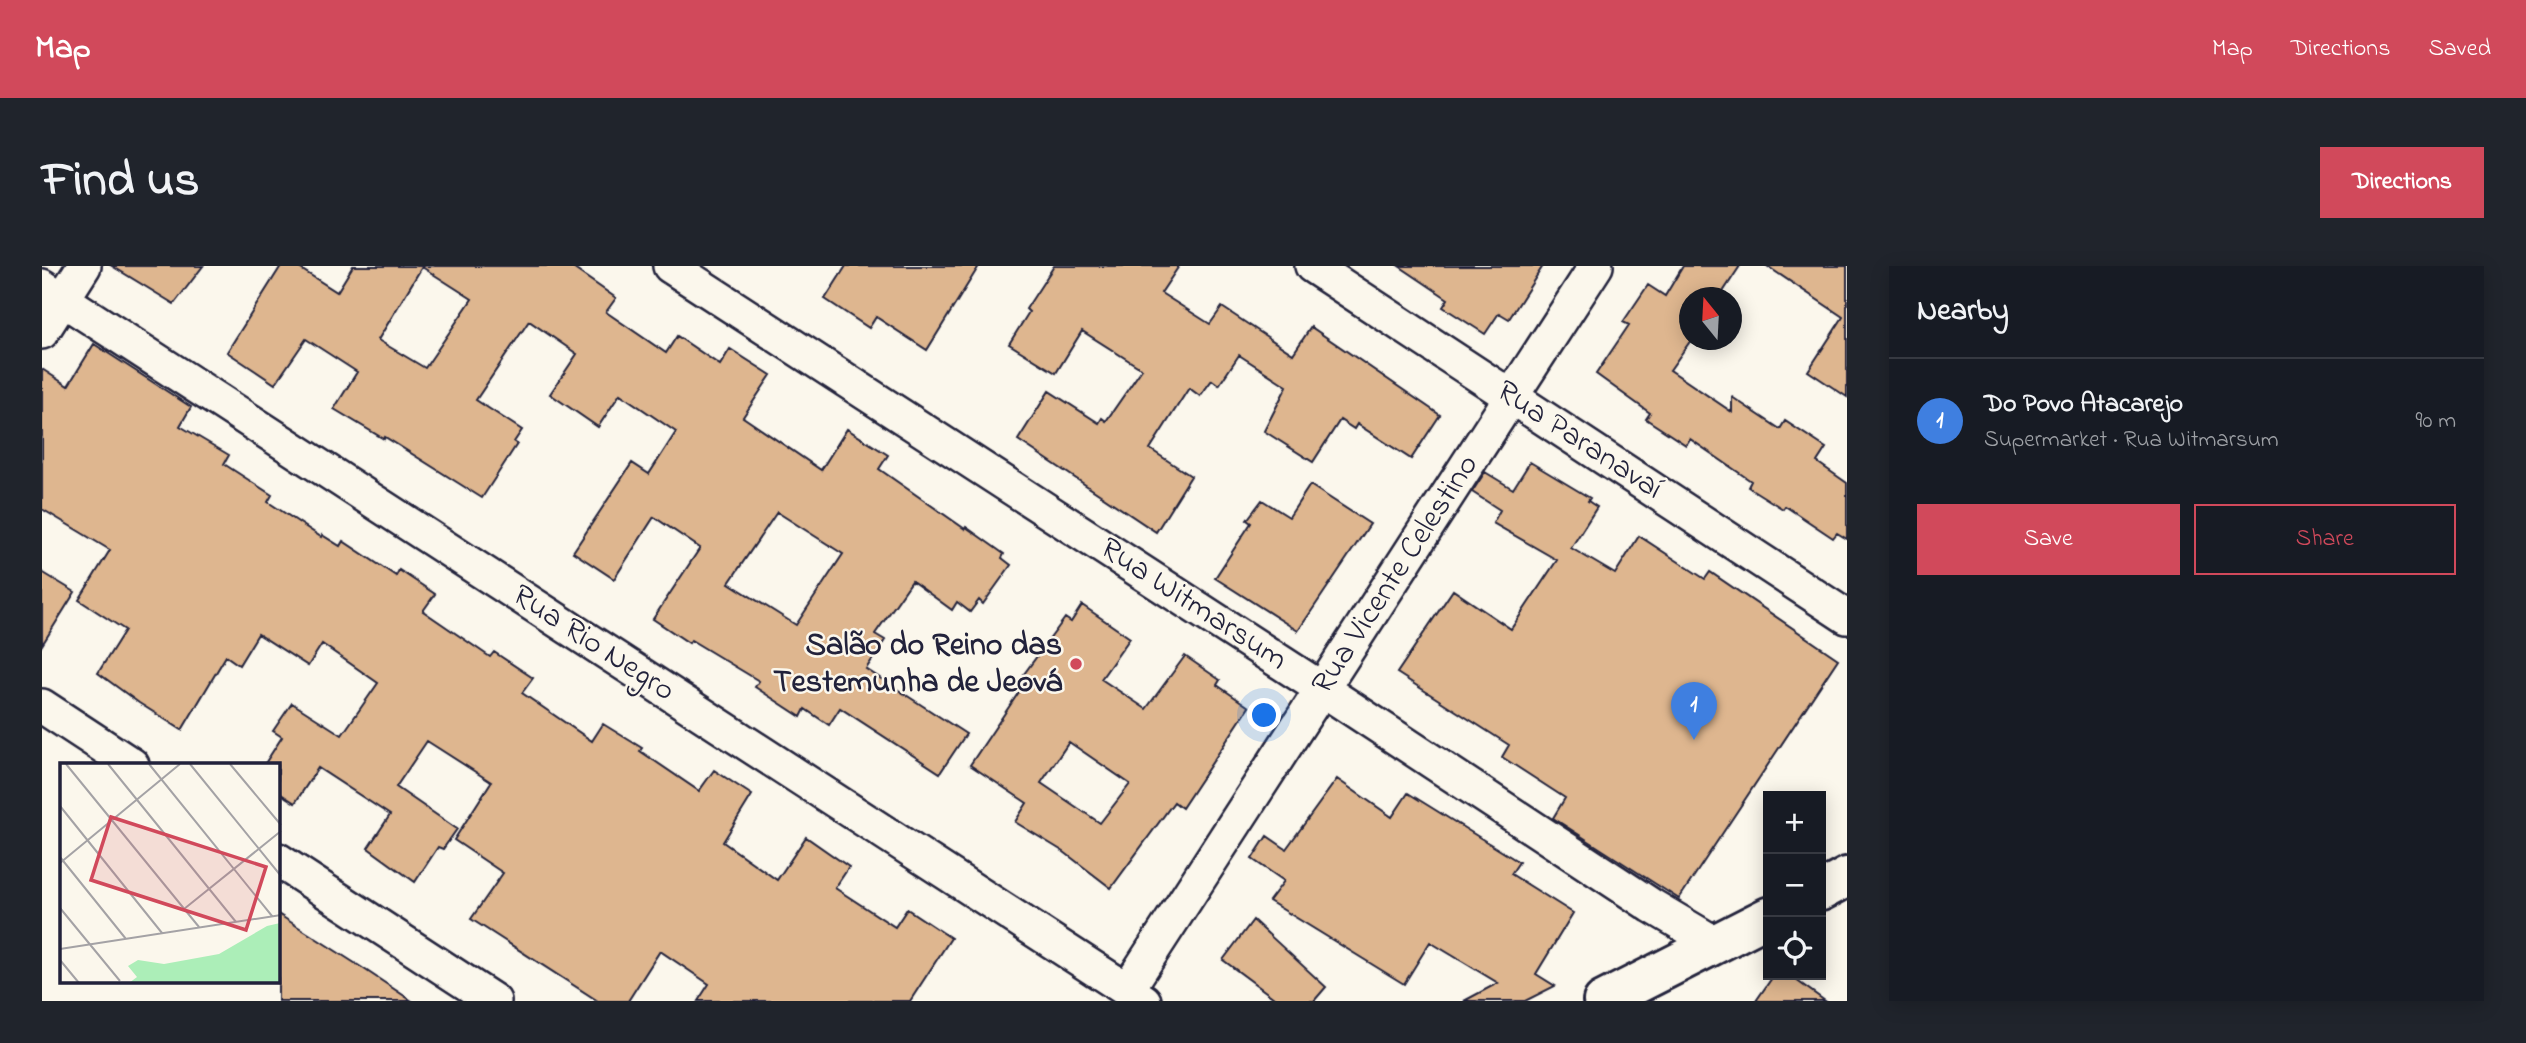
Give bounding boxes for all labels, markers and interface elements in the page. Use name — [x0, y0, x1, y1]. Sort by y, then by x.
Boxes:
text: Map — [35, 25, 91, 73]
text: Map — [2212, 32, 2253, 67]
text: Directions — [2291, 32, 2390, 67]
text: Saved — [2428, 32, 2491, 67]
text: Find us — [42, 146, 199, 218]
button: Directions — [2320, 147, 2484, 218]
north arrow — [1679, 287, 1742, 350]
text: Nearby — [1917, 290, 2009, 334]
street label: Rua Paranavaí — [1486, 369, 1672, 513]
text: Do Povo Atacarejo — [1984, 386, 2183, 424]
text: 1 — [1936, 405, 1944, 438]
text: 90 m — [2416, 405, 2456, 438]
text: Supermarket · Rua Witmarsum — [1984, 424, 2279, 457]
street label: Rua Vicente Celestino — [1301, 446, 1491, 704]
button: Save — [1917, 504, 2180, 575]
button: Share — [2194, 504, 2456, 575]
street label: Rua Witmarsum — [1090, 527, 1296, 683]
street label: Rua Rio Negro — [502, 574, 684, 714]
place label: Salão do Reino das Testemunha de Jeová — [773, 623, 1063, 707]
marker: Salão do Reino das Testemunha de Jeová — [1068, 656, 1084, 672]
pin: 1 — [1671, 682, 1717, 740]
your location — [1247, 698, 1281, 732]
inset map — [60, 763, 280, 984]
map controls — [1763, 791, 1826, 980]
button: + — [1763, 791, 1826, 854]
button: − — [1763, 854, 1826, 917]
button: locate — [1763, 917, 1826, 980]

